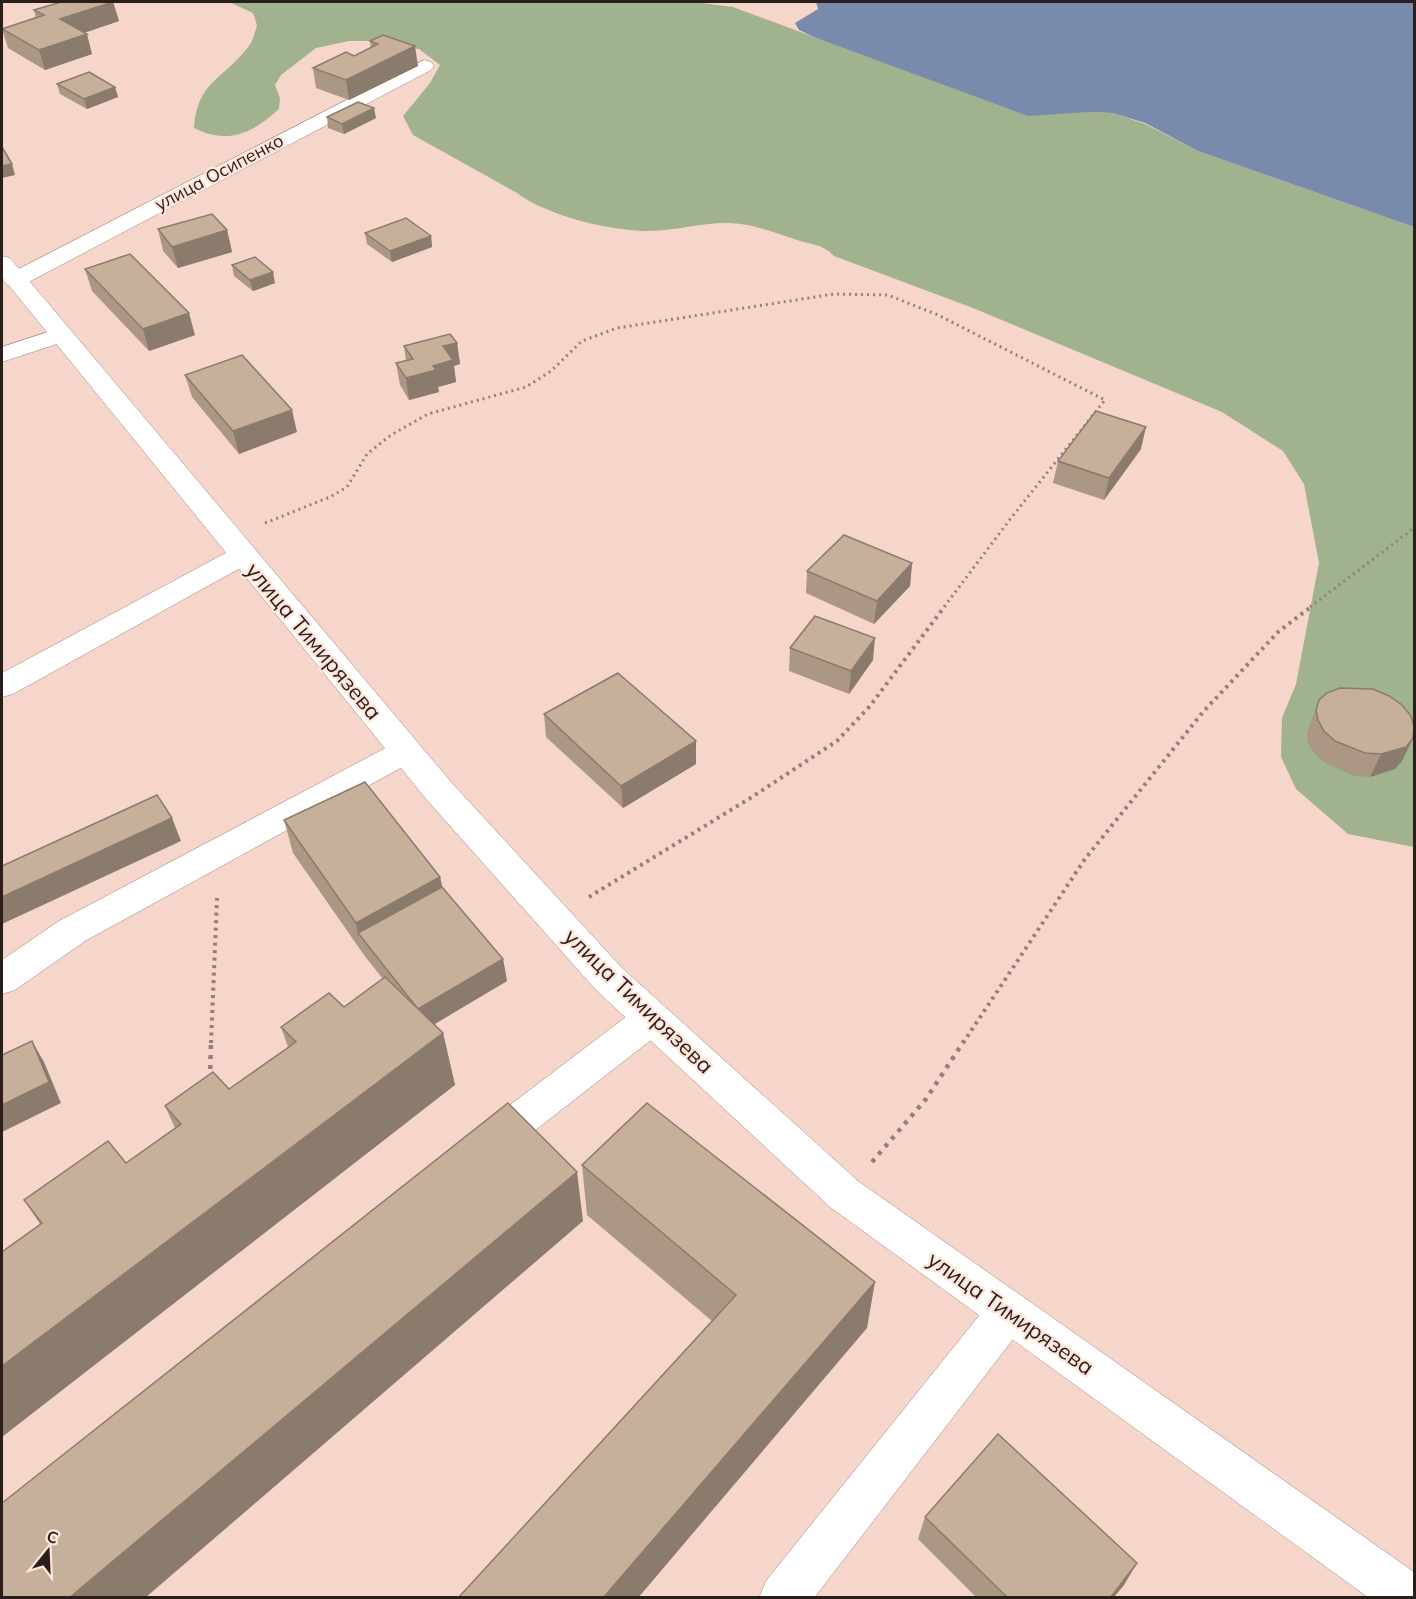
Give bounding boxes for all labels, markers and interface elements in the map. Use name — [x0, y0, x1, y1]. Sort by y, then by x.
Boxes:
street label: улица Осипенко — [151, 128, 287, 216]
street label: улица Тимирязева — [240, 557, 388, 725]
street label: улица Тимирязева — [558, 922, 720, 1080]
street label: улица Тимирязева — [922, 1245, 1100, 1381]
north arrow — [18, 1521, 78, 1581]
text: С — [44, 1526, 61, 1548]

